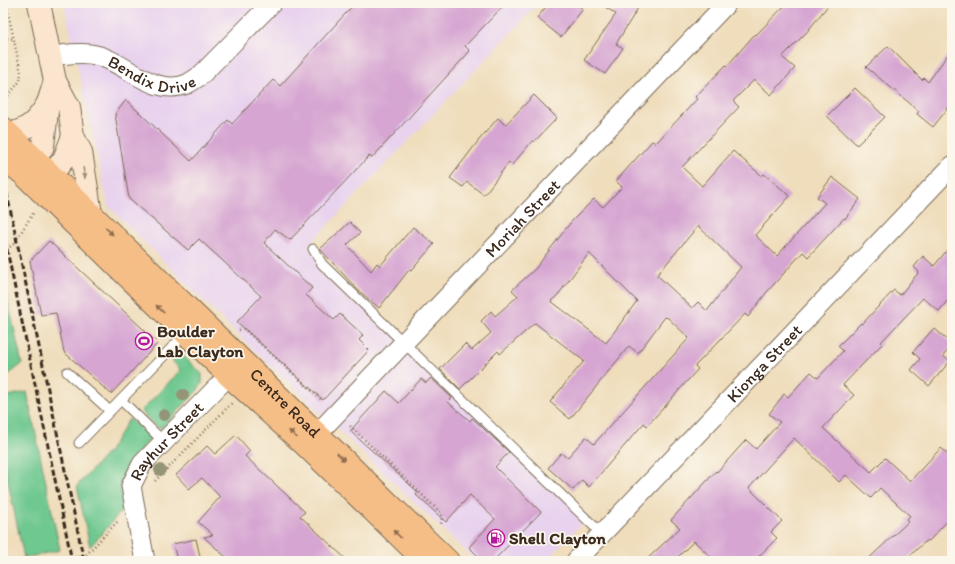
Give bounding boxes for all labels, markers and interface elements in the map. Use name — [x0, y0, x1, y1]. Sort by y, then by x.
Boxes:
street label: Bendix Drive — [105, 51, 200, 97]
one-way arrow — [82, 167, 88, 179]
street label: Moriah Street — [481, 175, 564, 261]
one-way arrow — [104, 226, 114, 236]
one-way arrow — [155, 304, 165, 314]
street label: Kionga Street — [722, 320, 806, 406]
place label: Boulder Lab Clayton — [157, 321, 244, 362]
sports icon: Boulder Lab Clayton — [134, 331, 154, 351]
street label: Centre Road — [246, 364, 325, 442]
street label: Rayhur Street — [125, 397, 208, 484]
one-way arrow — [288, 430, 298, 439]
one-way arrow — [336, 452, 346, 462]
fuel station icon: Shell Clayton — [486, 528, 506, 548]
place label: Shell Clayton — [509, 528, 606, 549]
one-way arrow — [392, 529, 402, 539]

